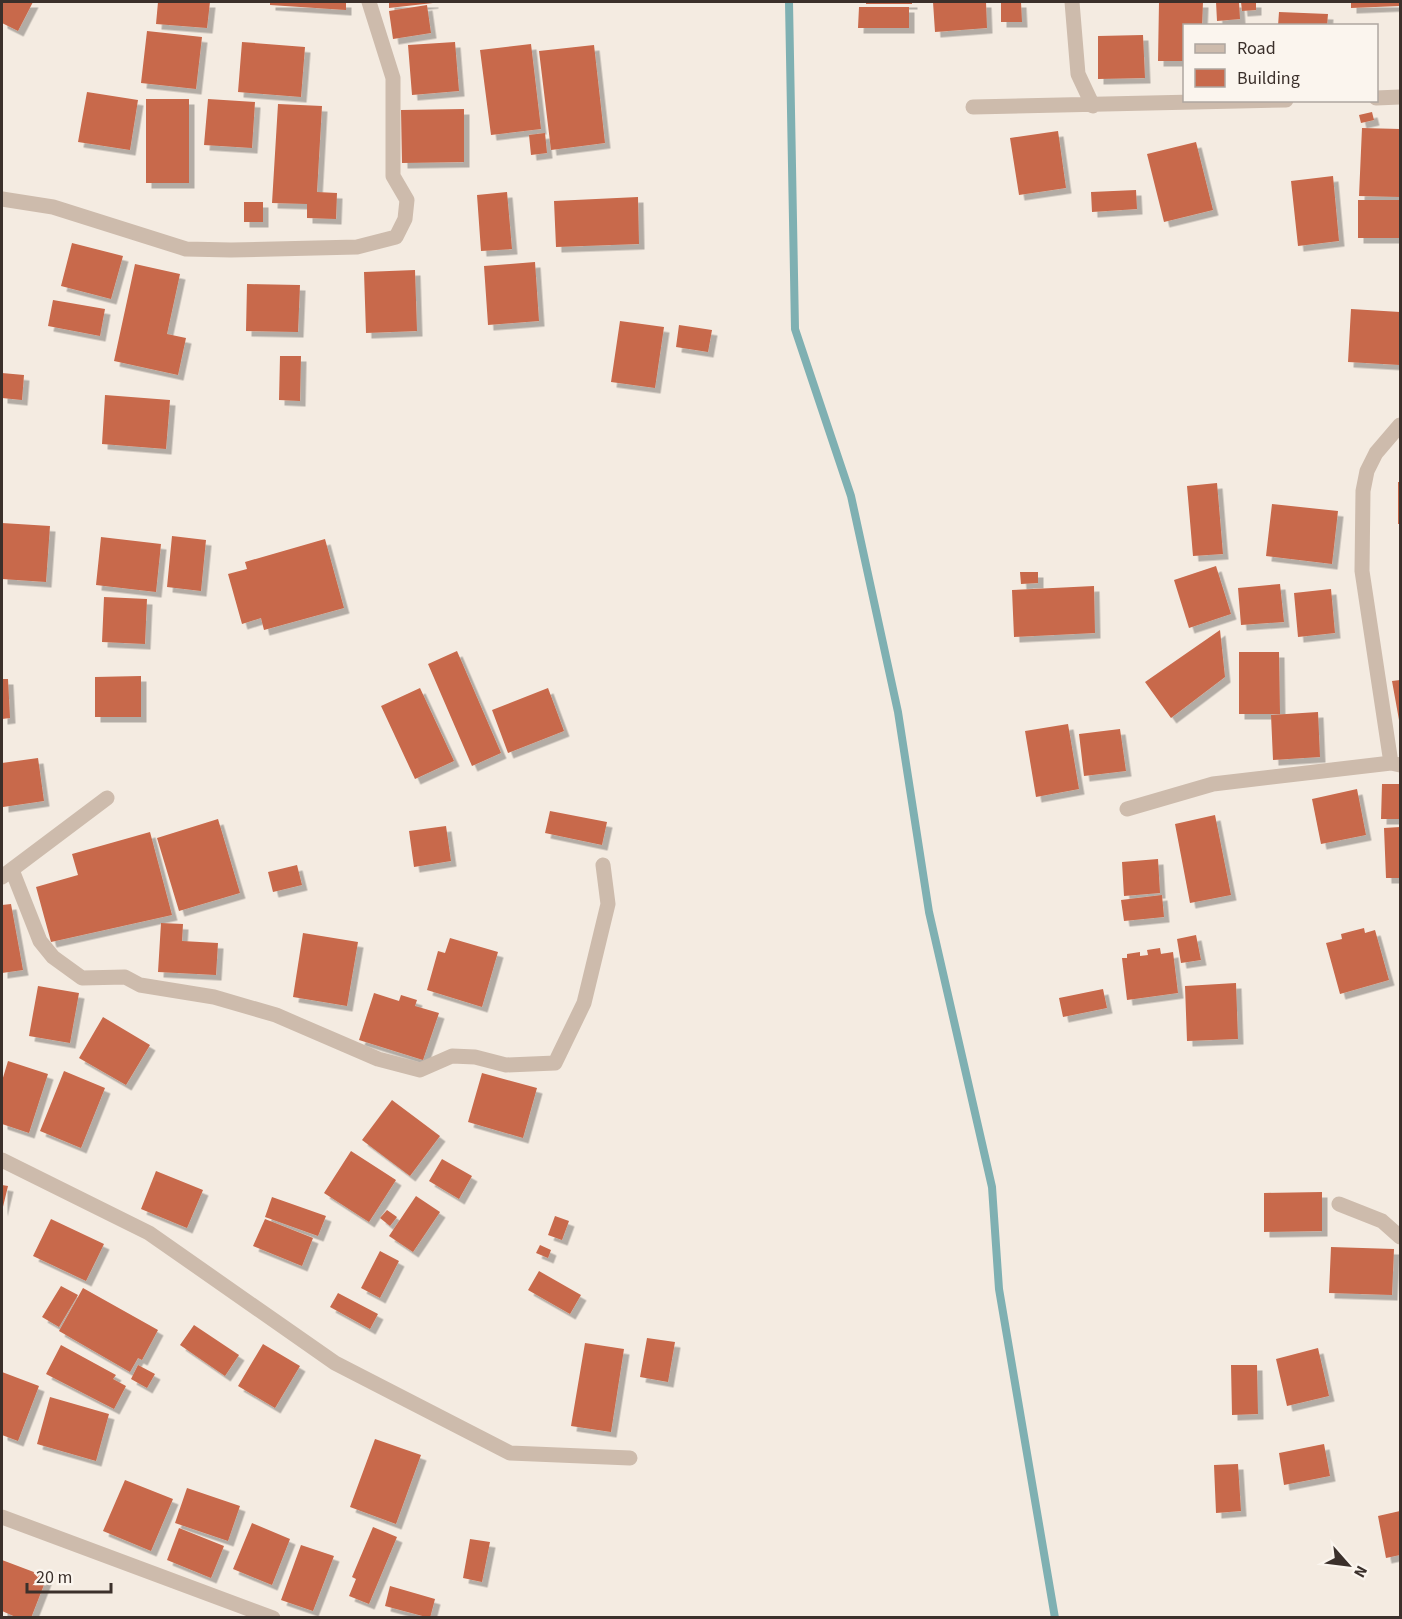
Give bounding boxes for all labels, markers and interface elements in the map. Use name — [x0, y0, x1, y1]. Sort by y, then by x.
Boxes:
legend — [1183, 24, 1378, 102]
text: Road — [1237, 36, 1276, 61]
text: Building — [1237, 66, 1300, 91]
north arrow — [1318, 1535, 1378, 1595]
scale bar — [27, 1556, 111, 1594]
text: N — [1348, 1562, 1373, 1581]
text: 20 m — [36, 1565, 72, 1590]

